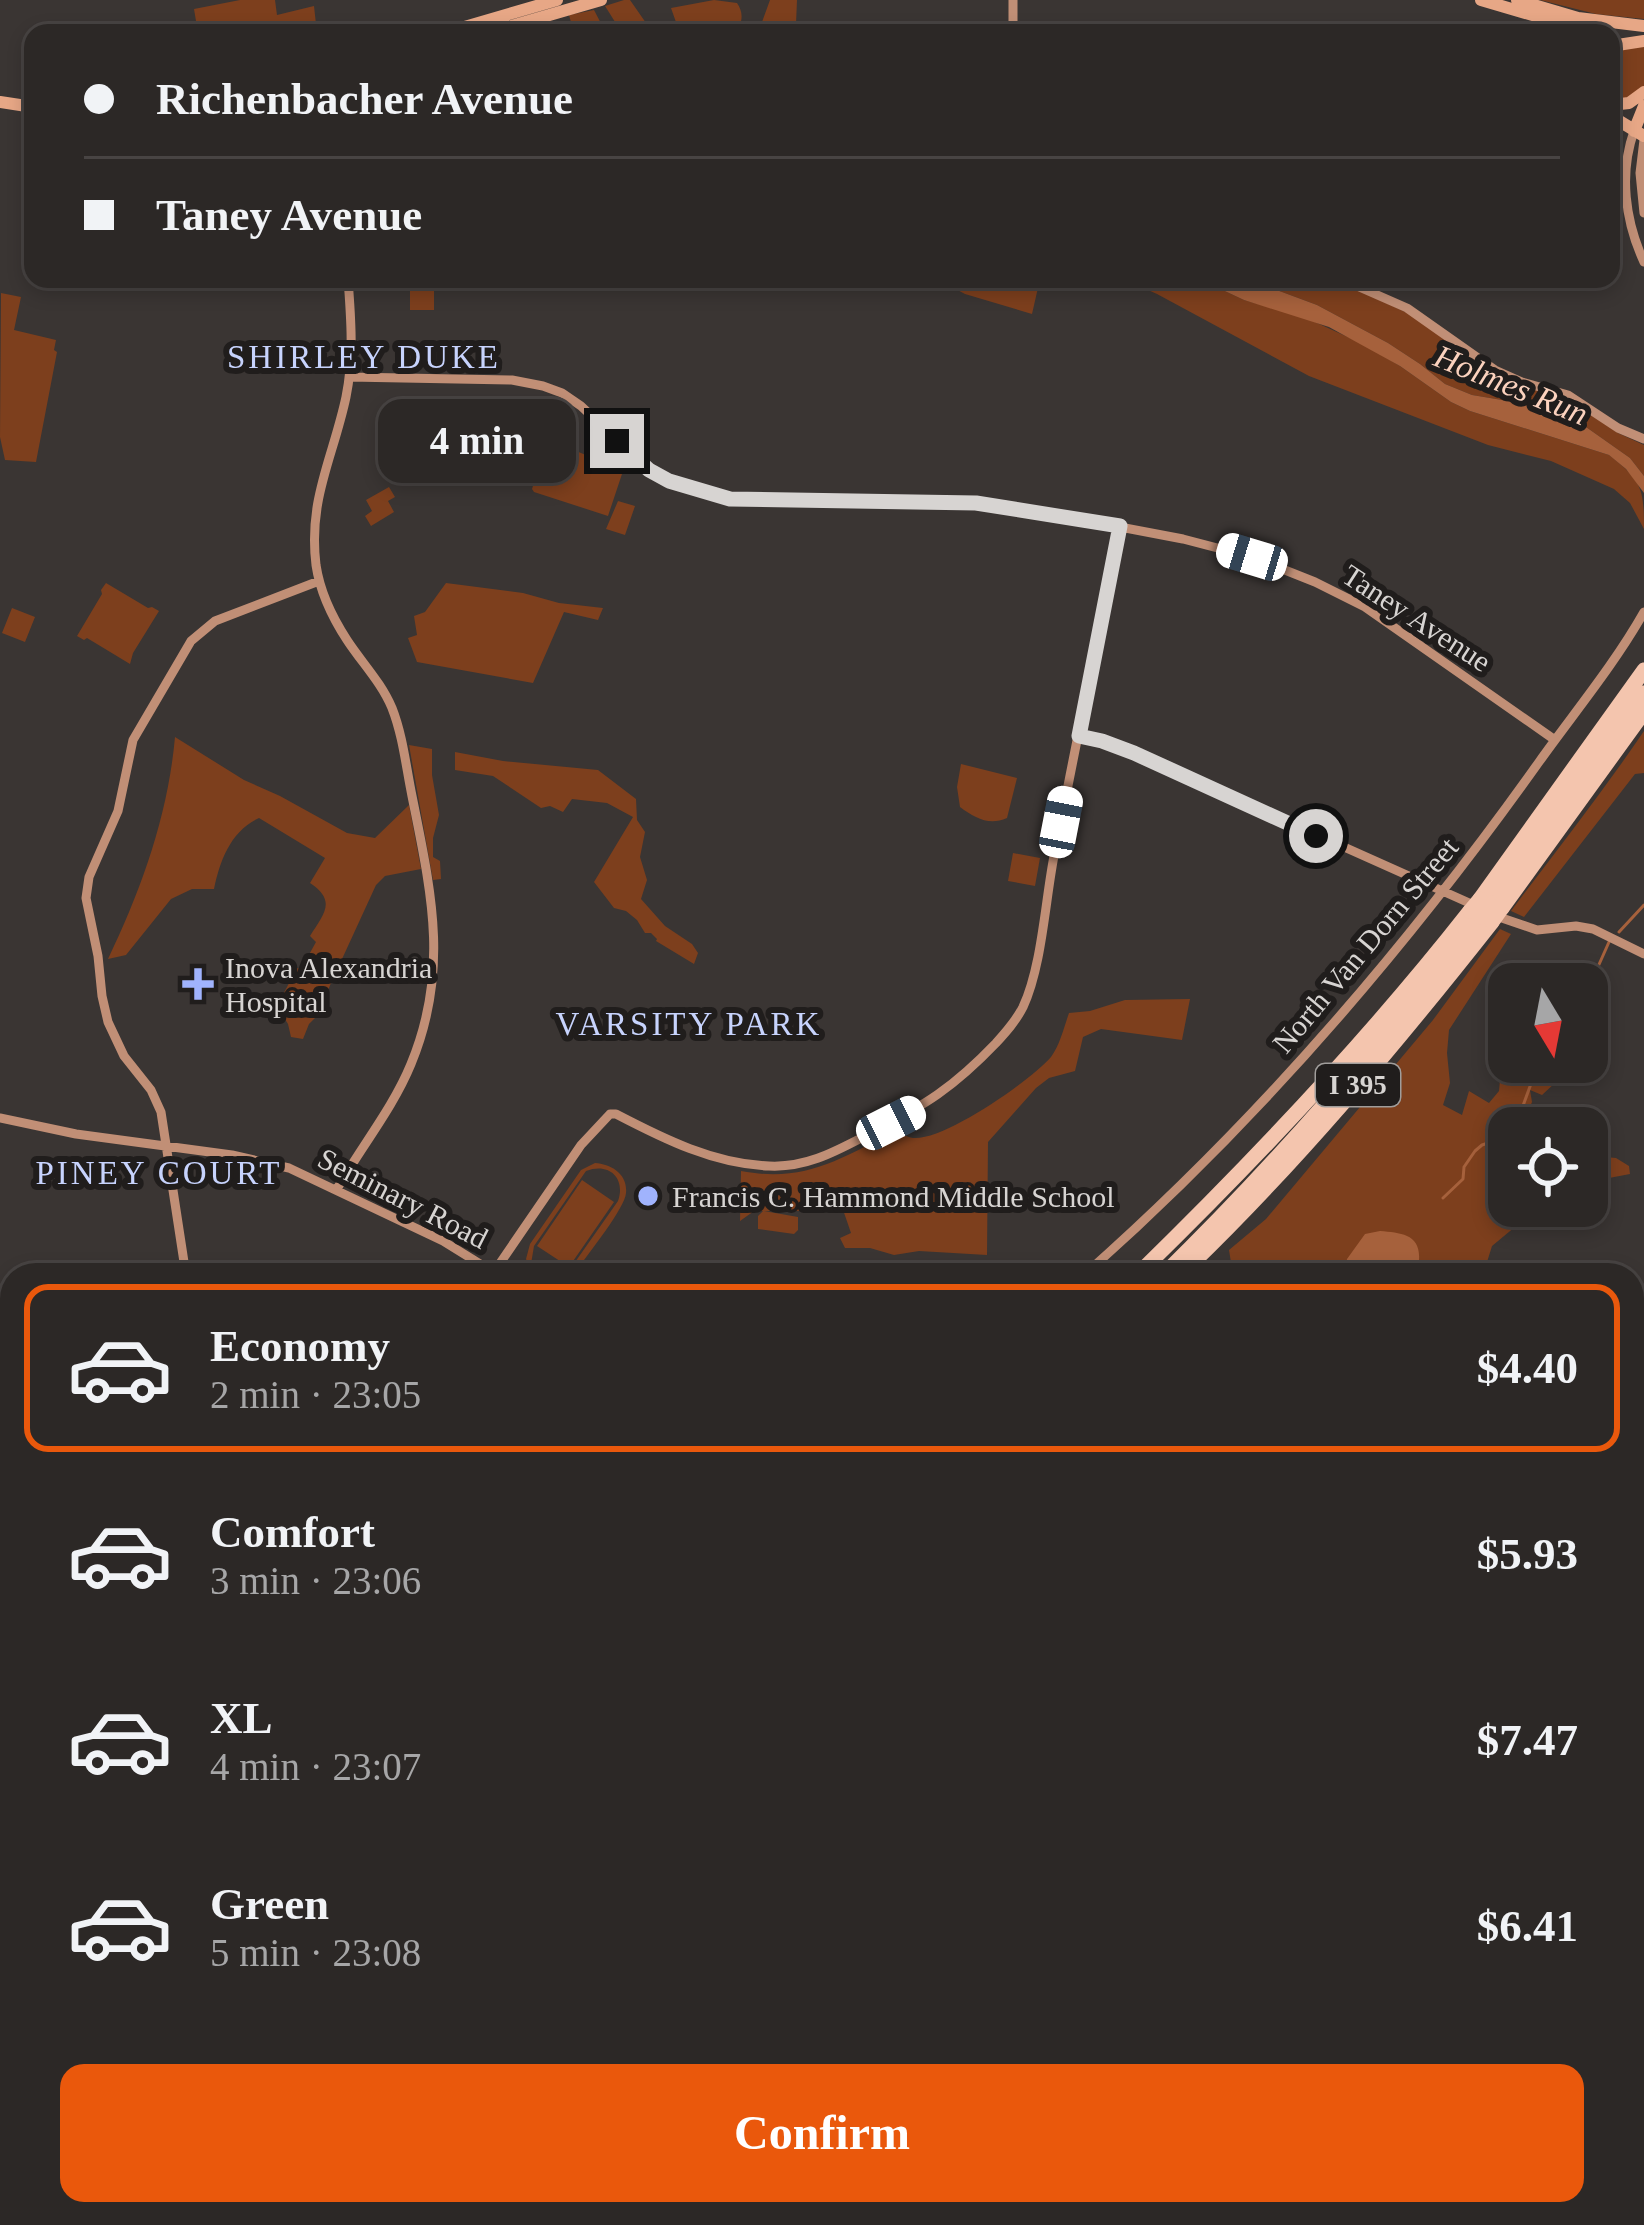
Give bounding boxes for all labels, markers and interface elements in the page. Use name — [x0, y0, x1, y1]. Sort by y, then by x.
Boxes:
text: Richenbacher Avenue — [156, 74, 573, 124]
text: Taney Avenue — [156, 190, 422, 240]
water label: Holmes Run — [1428, 338, 1593, 432]
district label: SHIRLEY DUKE — [227, 339, 501, 375]
callout: 4 min — [377, 399, 575, 483]
route end — [590, 414, 644, 468]
text: 4 min — [430, 419, 524, 462]
car — [1212, 529, 1292, 585]
street label: Taney Avenue — [1337, 558, 1497, 678]
car — [1036, 783, 1086, 861]
route start — [1289, 809, 1343, 863]
street label: North Van Dorn Street — [1266, 830, 1465, 1059]
place label: Inova Alexandria Hospital — [225, 951, 432, 1018]
north arrow — [1488, 963, 1608, 1083]
map controls — [1488, 963, 1608, 1227]
marker: Inova Alexandria Hospital — [182, 968, 214, 1000]
district label: VARSITY PARK — [556, 1006, 822, 1042]
road number: I 395 — [1316, 1064, 1400, 1106]
car — [851, 1091, 931, 1155]
button: locate — [1488, 1107, 1608, 1227]
street label: Seminary Road — [313, 1141, 493, 1255]
district label: PINEY COURT — [35, 1155, 283, 1191]
place label: Francis C. Hammond Middle School — [672, 1180, 1114, 1213]
marker: Francis C. Hammond Middle School — [635, 1183, 661, 1209]
icon: car — [66, 1314, 174, 1422]
text: Economy — [210, 1321, 390, 1371]
text: $4.40 — [1477, 1343, 1578, 1393]
text: 2 min · 23:05 — [210, 1373, 421, 1416]
icon: car — [66, 1500, 174, 1608]
text: Comfort — [210, 1507, 375, 1557]
text: $5.93 — [1477, 1529, 1578, 1579]
text: 3 min · 23:06 — [210, 1559, 421, 1602]
icon: car — [66, 1686, 174, 1794]
text: XL — [210, 1693, 273, 1743]
text: $7.47 — [1477, 1715, 1578, 1765]
text: 4 min · 23:07 — [210, 1745, 421, 1788]
icon: car — [66, 1872, 174, 1980]
text: Green — [210, 1879, 329, 1929]
text: $6.41 — [1477, 1901, 1578, 1951]
text: 5 min · 23:08 — [210, 1931, 421, 1974]
button: Confirm — [60, 2064, 1584, 2202]

